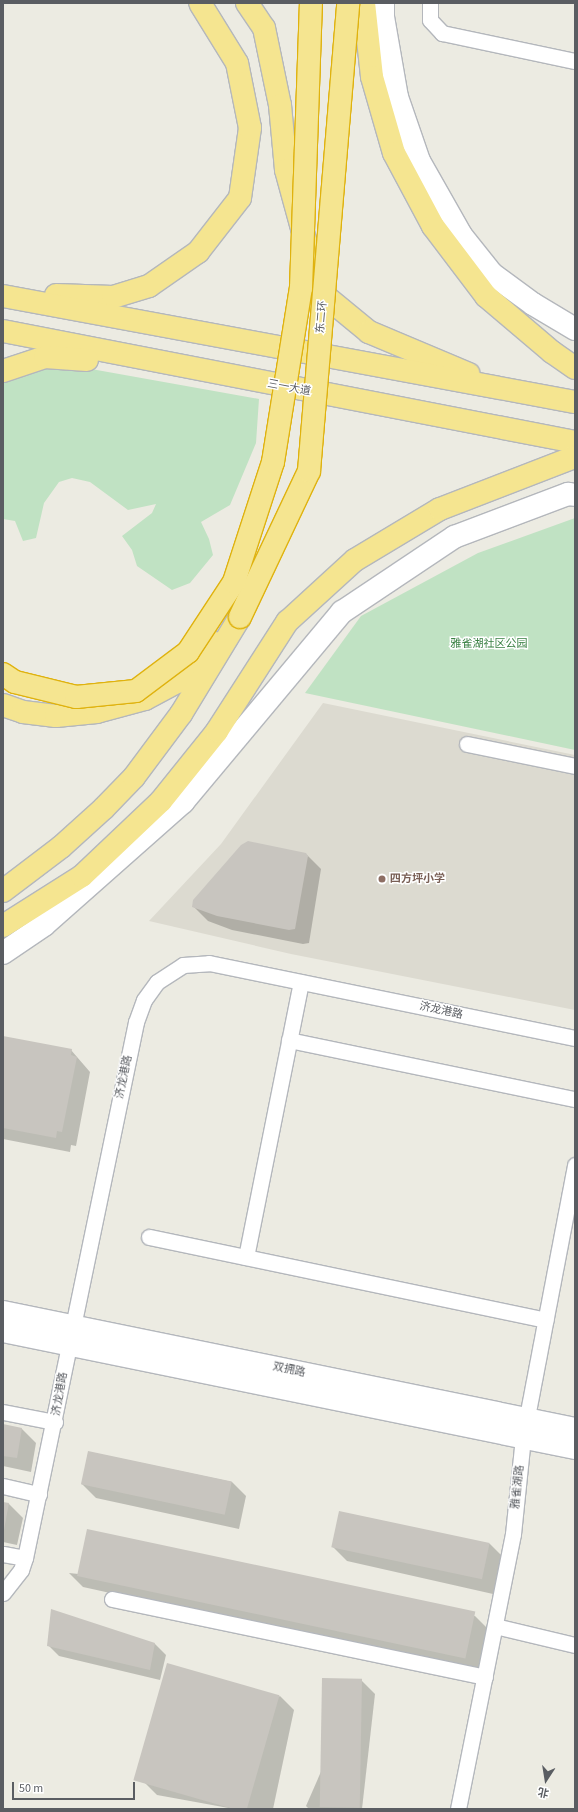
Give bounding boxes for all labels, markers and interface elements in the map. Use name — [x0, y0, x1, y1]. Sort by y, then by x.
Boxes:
street label: 东二环 — [314, 300, 330, 334]
street label: 三一大道 — [266, 377, 312, 399]
park label: 雅雀湖社区公园 — [451, 637, 527, 651]
place label: 四方坪小学 — [390, 872, 445, 886]
marker: 四方坪小学 — [377, 874, 387, 884]
street label: 济龙港路 — [418, 1000, 464, 1022]
street label: 济龙港路 — [113, 1054, 135, 1100]
street label: 双拥路 — [271, 1360, 307, 1380]
street label: 济龙港路 — [50, 1371, 70, 1417]
street label: 雅雀湖路 — [509, 1464, 527, 1510]
north arrow — [526, 1760, 566, 1800]
scale bar — [14, 1774, 137, 1800]
text: 50 m — [19, 1780, 43, 1797]
text: 北 — [536, 1784, 550, 1801]

